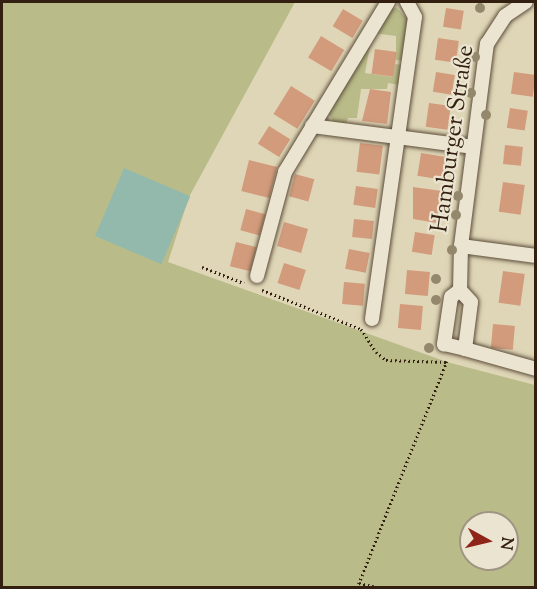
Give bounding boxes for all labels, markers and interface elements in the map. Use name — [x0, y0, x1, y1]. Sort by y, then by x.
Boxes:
street label: Hamburger Straße — [427, 43, 481, 235]
north arrow — [459, 511, 519, 571]
text: N — [493, 535, 518, 551]

